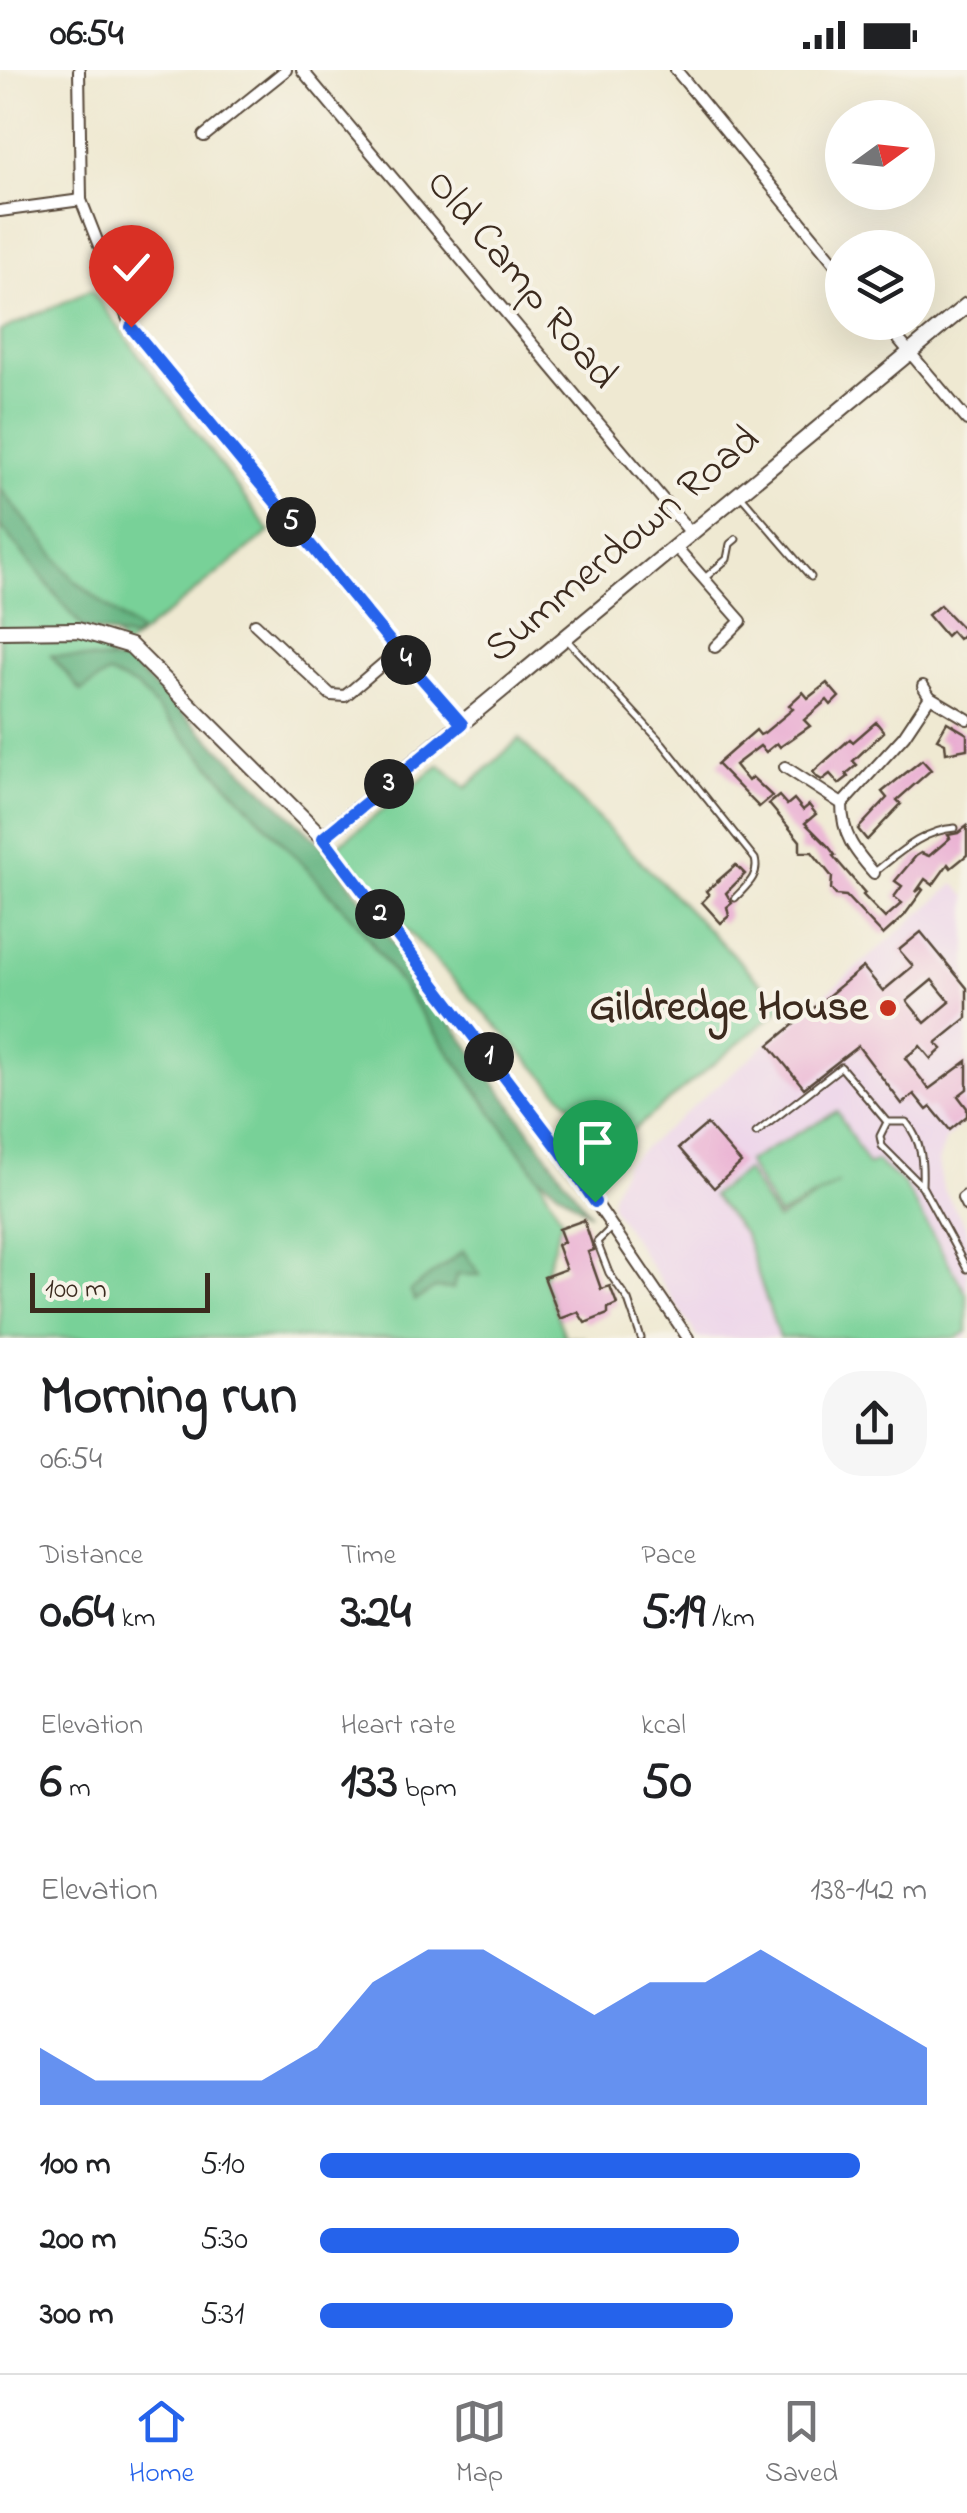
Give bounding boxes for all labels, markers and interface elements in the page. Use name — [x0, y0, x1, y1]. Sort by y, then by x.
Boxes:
text: 06:54 — [50, 7, 124, 63]
north arrow — [825, 100, 935, 210]
map controls — [825, 100, 935, 340]
street label: Old Camp Road — [410, 156, 632, 404]
pin — [89, 225, 174, 328]
button: layers — [825, 230, 935, 340]
icon: check — [104, 240, 159, 295]
street label: Summerdown Road — [472, 411, 774, 679]
pin: 5 — [266, 497, 316, 547]
text: 5 — [283, 501, 299, 542]
pin: 4 — [381, 635, 431, 685]
text: 4 — [400, 639, 412, 680]
pin: 3 — [364, 759, 414, 809]
text: 3 — [383, 763, 395, 804]
pin: 2 — [355, 889, 405, 939]
text: 2 — [373, 893, 387, 934]
place label: Gildredge House — [589, 978, 869, 1040]
marker: Gildredge House — [877, 997, 899, 1019]
pin: 1 — [464, 1032, 514, 1082]
text: 1 — [485, 1036, 493, 1077]
pin — [553, 1100, 638, 1203]
icon: arrive — [568, 1115, 623, 1170]
scale bar — [30, 1268, 210, 1312]
text: 100 m — [45, 1270, 107, 1311]
text: Morning run — [40, 1359, 297, 1439]
button: share — [822, 1371, 927, 1476]
text: 06:54 — [40, 1437, 102, 1484]
text: Distance — [40, 1536, 143, 1577]
text: Time — [341, 1536, 396, 1577]
text: Pace — [641, 1536, 696, 1577]
text: 0.64 — [40, 1577, 114, 1650]
text: 3:24 — [341, 1577, 411, 1650]
text: 5:19 — [641, 1577, 705, 1650]
text: km — [114, 1599, 155, 1640]
text: /km — [705, 1599, 755, 1640]
text: Elevation — [40, 1706, 143, 1747]
text: Heart rate — [341, 1706, 455, 1747]
text: kcal — [641, 1706, 686, 1747]
text: 6 — [40, 1747, 62, 1820]
text: 133 — [341, 1747, 398, 1820]
text: 50 — [641, 1747, 692, 1820]
text: m — [62, 1769, 91, 1810]
text: bpm — [398, 1769, 457, 1810]
text: Elevation — [40, 1868, 158, 1915]
text: 138–142 m — [810, 1868, 927, 1915]
text: 100 m — [40, 2142, 111, 2189]
text: 5:10 — [200, 2142, 245, 2189]
text: 200 m — [40, 2217, 116, 2264]
text: 5:30 — [200, 2217, 248, 2264]
text: 300 m — [40, 2292, 114, 2339]
text: 5:31 — [200, 2292, 244, 2339]
tab: Home — [129, 2394, 194, 2495]
tab: Map — [452, 2394, 507, 2495]
tab: Saved — [765, 2394, 838, 2495]

